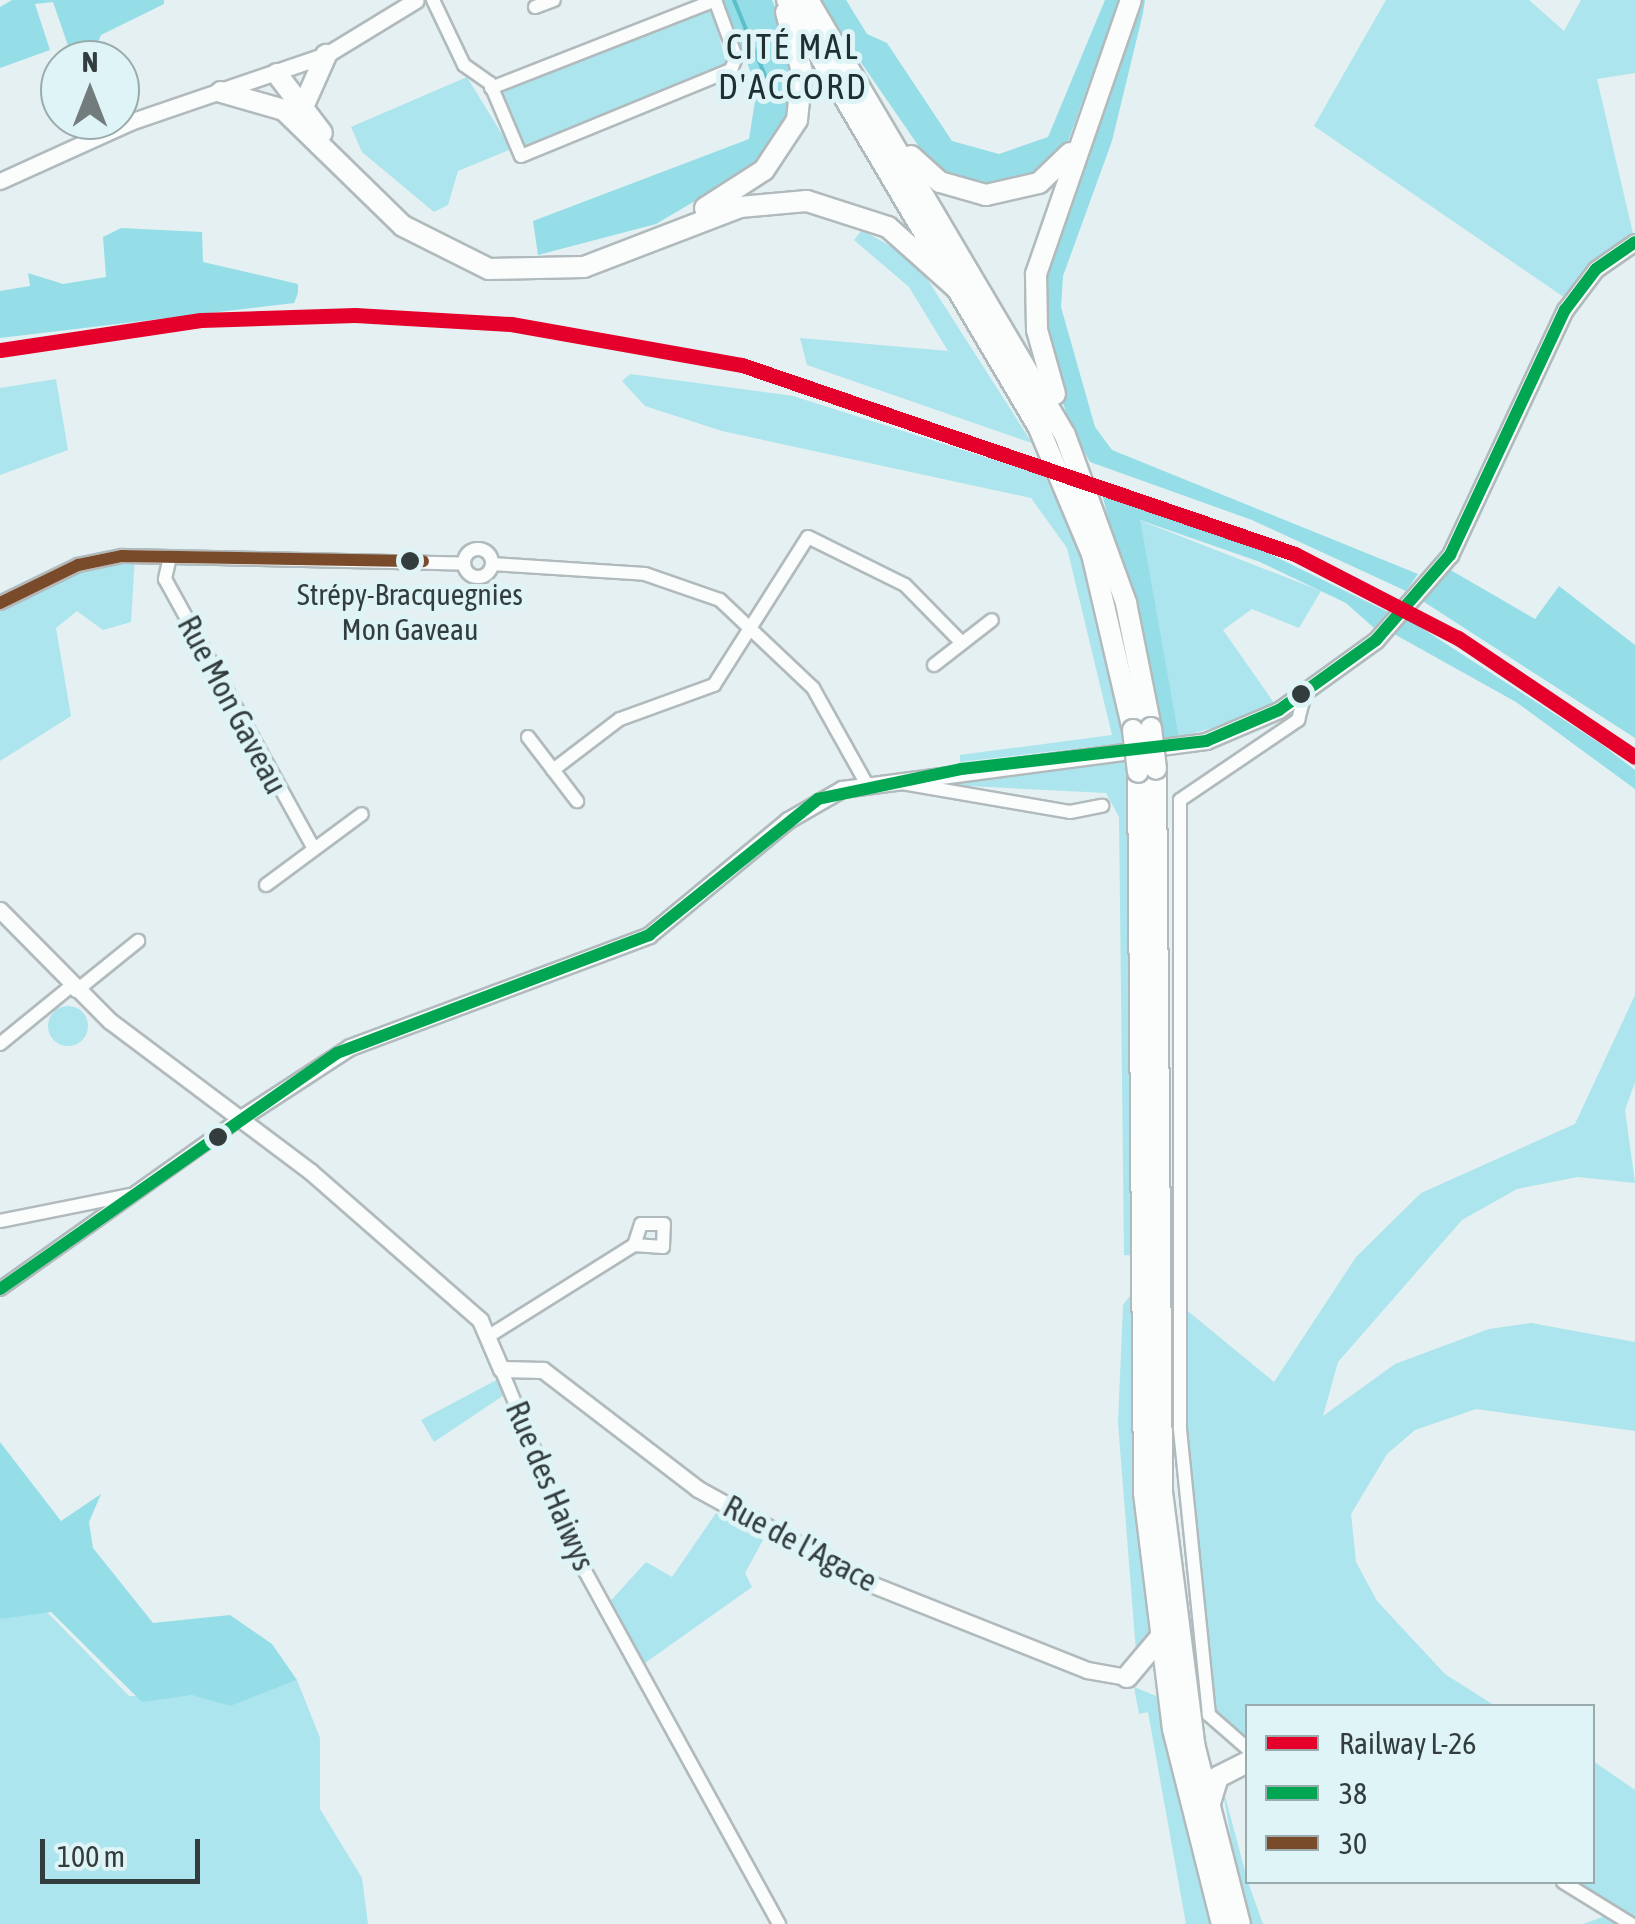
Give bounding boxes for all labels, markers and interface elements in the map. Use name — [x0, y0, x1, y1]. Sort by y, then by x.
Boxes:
district label: CITÉ MAL D'ACCORD — [718, 25, 868, 107]
north arrow — [40, 40, 140, 140]
text: N — [82, 46, 98, 78]
marker: Strépy-Bracquegnies Mon Gaveau — [400, 551, 420, 571]
place label: Strépy-Bracquegnies Mon Gaveau — [297, 576, 523, 646]
street label: Rue Mon Gaveau — [169, 609, 295, 801]
unlabelled marker — [1291, 684, 1311, 704]
unlabelled marker — [208, 1127, 228, 1147]
street label: Rue des Haiwys — [497, 1396, 603, 1576]
street label: Rue de l'Agace — [717, 1488, 883, 1600]
legend — [1245, 1704, 1595, 1884]
text: Railway L-26 — [1339, 1726, 1476, 1760]
text: 38 — [1339, 1776, 1367, 1810]
scale bar — [45, 1819, 205, 1881]
text: 30 — [1339, 1826, 1367, 1860]
text: 100 m — [57, 1839, 125, 1873]

